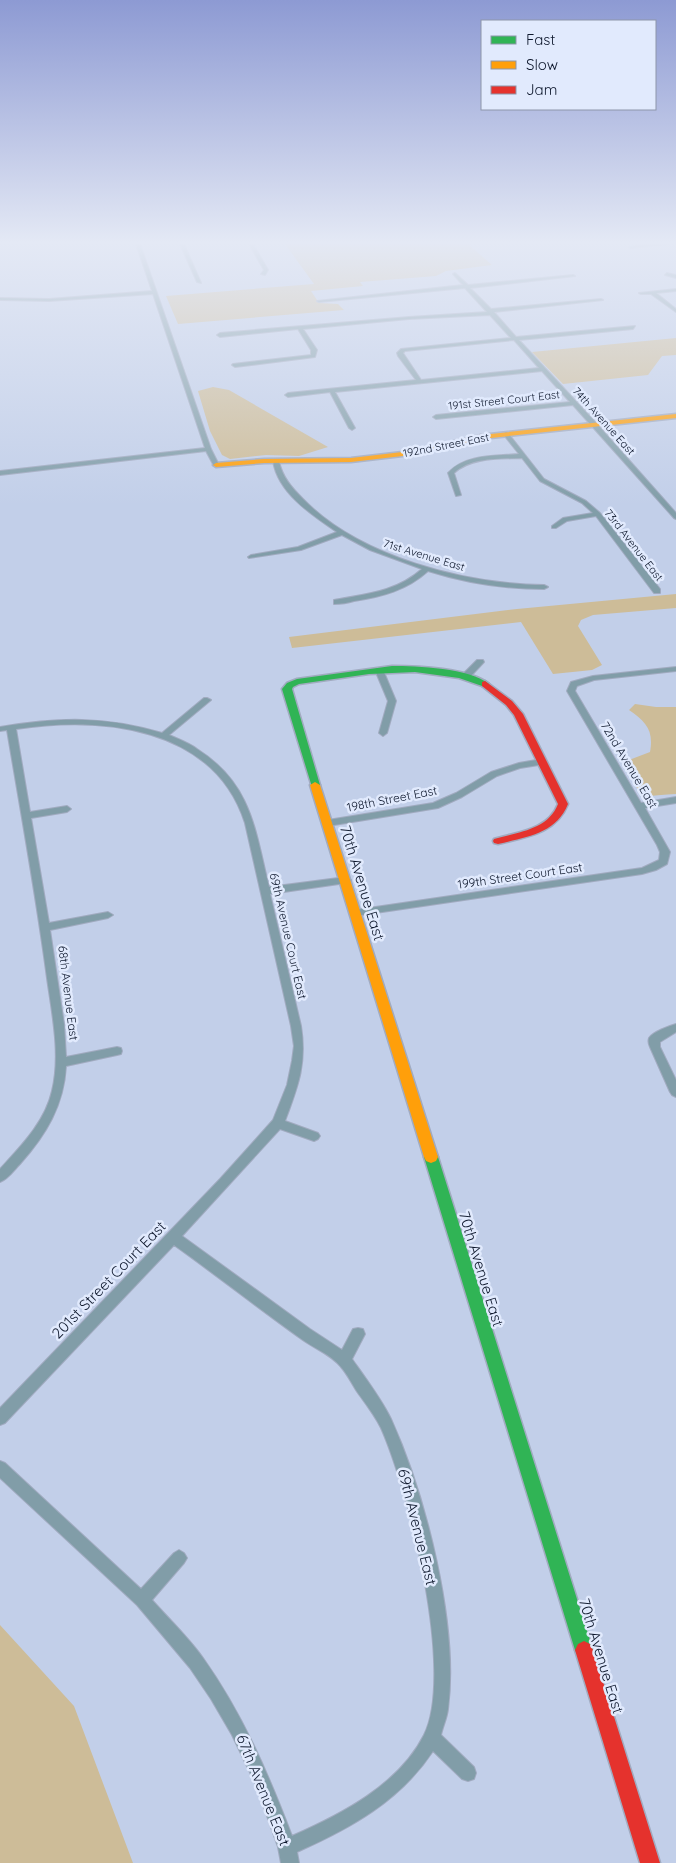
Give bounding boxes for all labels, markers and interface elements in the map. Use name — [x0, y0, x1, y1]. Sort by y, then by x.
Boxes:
legend — [481, 20, 656, 110]
text: Fast — [526, 30, 555, 49]
text: Slow — [526, 55, 558, 74]
text: Jam — [526, 80, 557, 99]
street label: 74th Avenue East — [570, 384, 638, 458]
street label: 191st Street Court East — [447, 387, 561, 413]
street label: 192nd Street East — [402, 430, 490, 460]
street label: 73rd Avenue East — [602, 506, 667, 584]
street label: 71st Avenue East — [382, 536, 467, 574]
street label: 72nd Avenue East — [598, 719, 661, 811]
street label: 198th Street East — [345, 782, 438, 815]
street label: 70th Avenue East — [336, 823, 389, 943]
street label: 199th Street Court East — [457, 859, 583, 892]
street label: 69th Avenue Court East — [267, 871, 310, 1001]
street label: 68th Avenue East — [55, 945, 82, 1041]
street label: 70th Avenue East — [455, 1209, 508, 1329]
street label: 201st Street Court East — [48, 1217, 170, 1342]
street label: 69th Avenue East — [394, 1467, 441, 1587]
street label: 70th Avenue East — [575, 1596, 628, 1716]
street label: 67th Avenue East — [232, 1731, 294, 1848]

